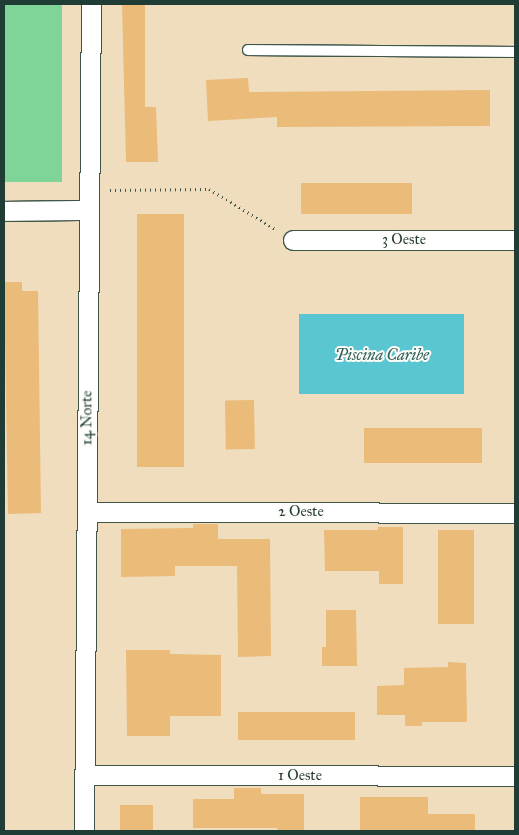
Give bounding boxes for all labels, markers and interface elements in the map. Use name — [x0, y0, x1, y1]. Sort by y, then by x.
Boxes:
street label: 3 Oeste — [382, 231, 426, 249]
water label: Piscina Caribe — [335, 345, 429, 365]
street label: 14 Norte — [78, 391, 96, 445]
street label: 2 Oeste — [278, 503, 324, 521]
street label: 1 Oeste — [278, 767, 322, 785]

